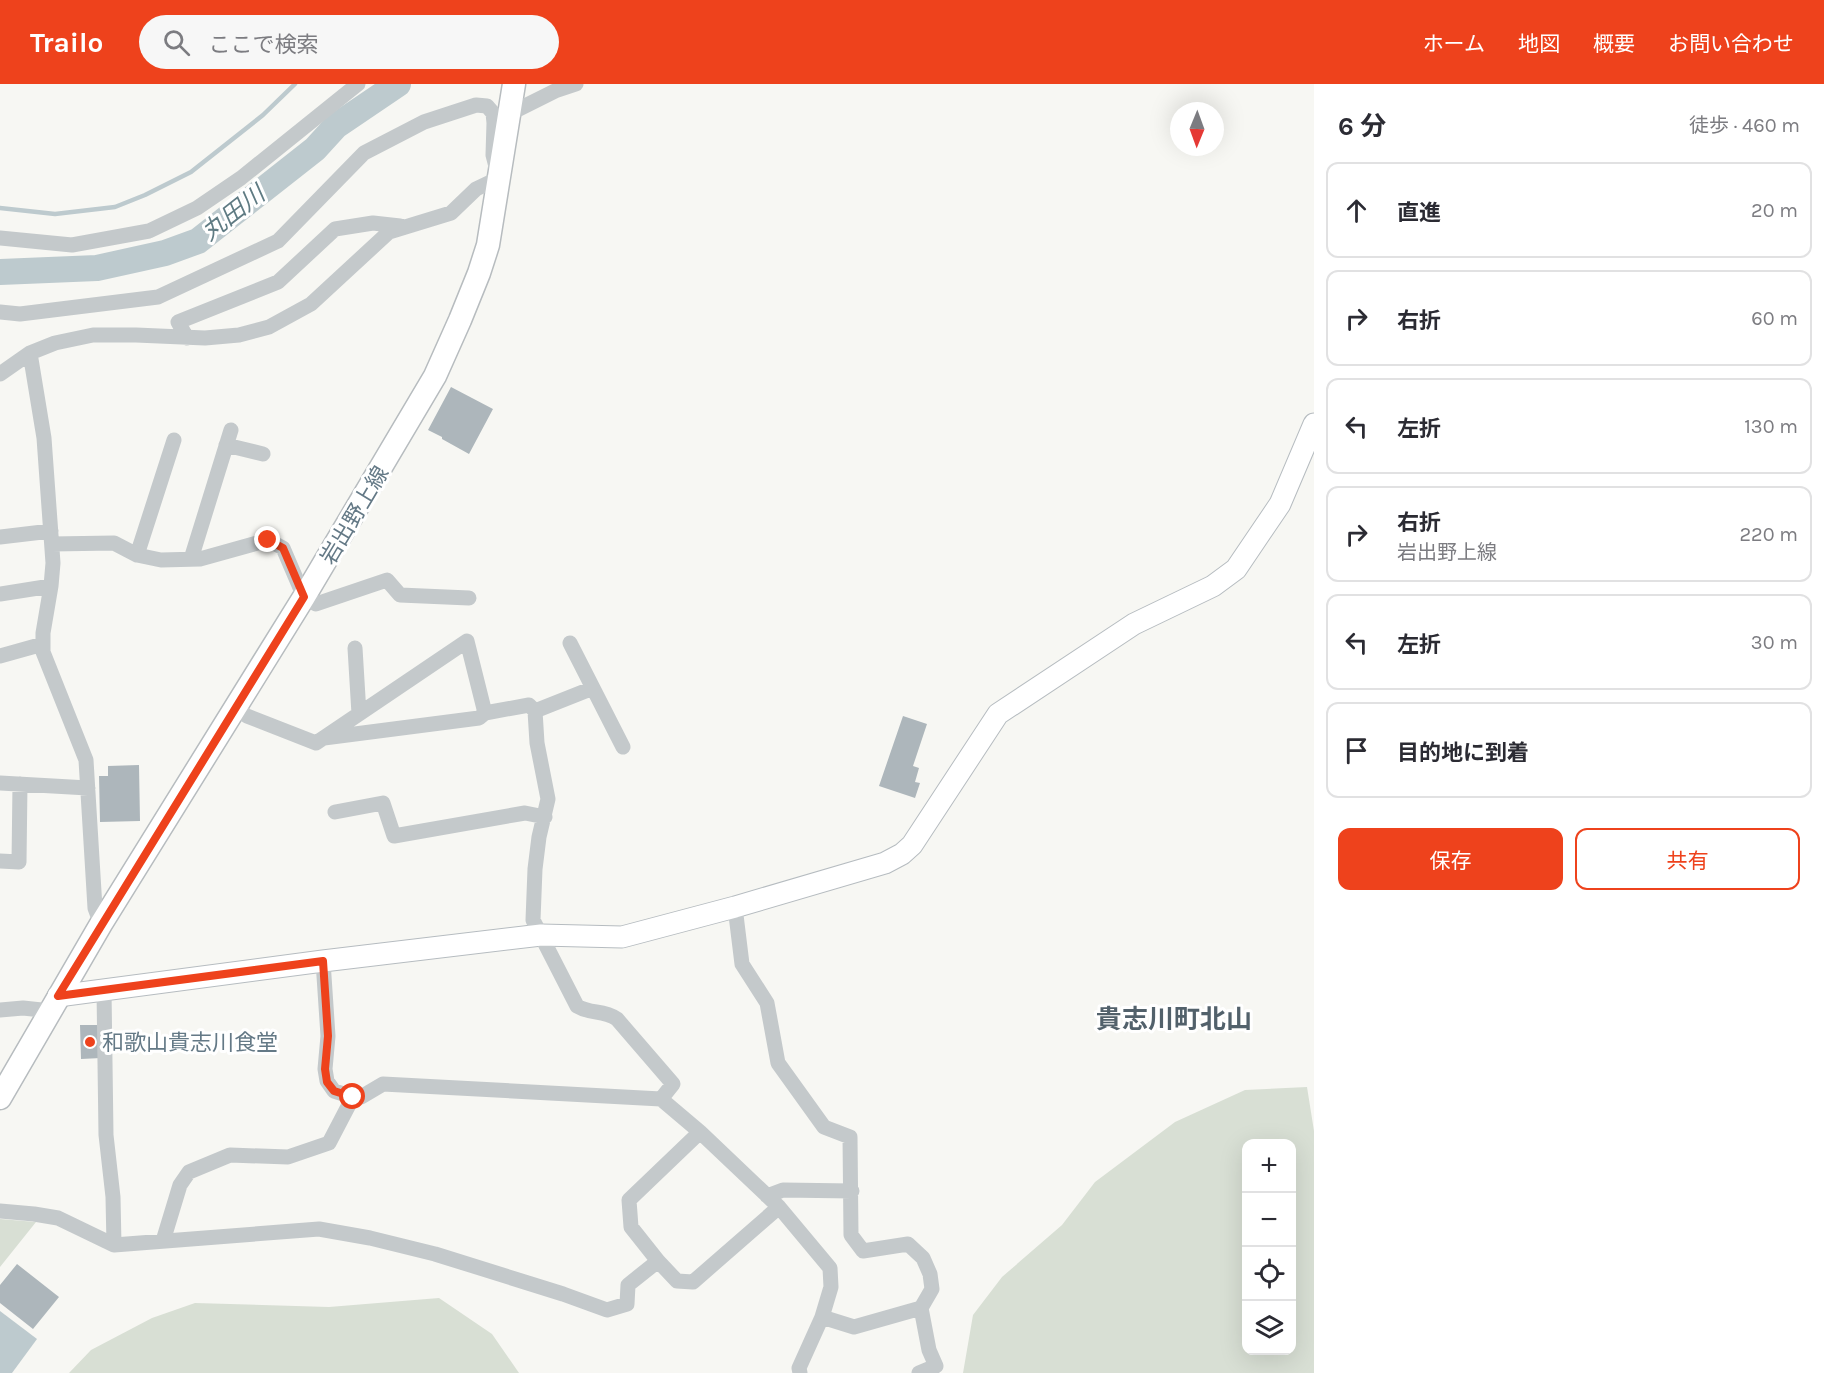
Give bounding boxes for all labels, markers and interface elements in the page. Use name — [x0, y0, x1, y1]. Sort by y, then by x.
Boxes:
search box — [139, 15, 559, 69]
text: Trailo — [30, 26, 103, 59]
icon: search — [160, 26, 193, 59]
text: ここで検索 — [208, 32, 318, 58]
text: ホーム — [1423, 32, 1485, 56]
text: 地図 — [1518, 32, 1560, 56]
text: 概要 — [1593, 32, 1635, 56]
text: お問い合わせ — [1668, 32, 1794, 56]
north arrow — [1170, 102, 1224, 156]
text: 6 分 — [1338, 111, 1386, 142]
text: 徒歩 · 460 m — [1689, 114, 1800, 137]
water label: 丸田川 — [196, 178, 272, 246]
icon: ahead — [1340, 194, 1373, 227]
text: 20 m — [1751, 199, 1798, 222]
text: 直進 — [1397, 200, 1441, 226]
icon: right — [1340, 302, 1373, 335]
text: 60 m — [1751, 307, 1798, 330]
text: 右折 — [1397, 308, 1441, 334]
icon: left — [1340, 410, 1373, 443]
text: 130 m — [1744, 415, 1798, 438]
text: 左折 — [1397, 416, 1441, 442]
street label: 岩出野上線 — [315, 462, 394, 569]
text: 右折 — [1397, 510, 1441, 536]
icon: right — [1340, 518, 1373, 551]
text: 220 m — [1739, 523, 1798, 546]
route end — [254, 526, 280, 552]
text: 岩出野上線 — [1397, 541, 1497, 564]
icon: left — [1340, 626, 1373, 659]
text: 30 m — [1751, 631, 1798, 654]
text: 左折 — [1397, 632, 1441, 658]
icon: arrive — [1340, 734, 1373, 767]
text: 目的地に到着 — [1397, 740, 1529, 766]
button: 保存 — [1338, 828, 1563, 890]
button: 共有 — [1575, 828, 1800, 890]
district label: 貴志川町北山 — [1096, 1004, 1252, 1035]
place label: 和歌山貴志川食堂 — [102, 1030, 278, 1056]
marker: 和歌山貴志川食堂 — [83, 1035, 97, 1049]
route start — [339, 1083, 365, 1109]
map controls — [1242, 1139, 1296, 1355]
button: + — [1242, 1139, 1296, 1193]
button: − — [1242, 1193, 1296, 1247]
button: locate — [1242, 1247, 1296, 1301]
button: layers — [1242, 1301, 1296, 1355]

